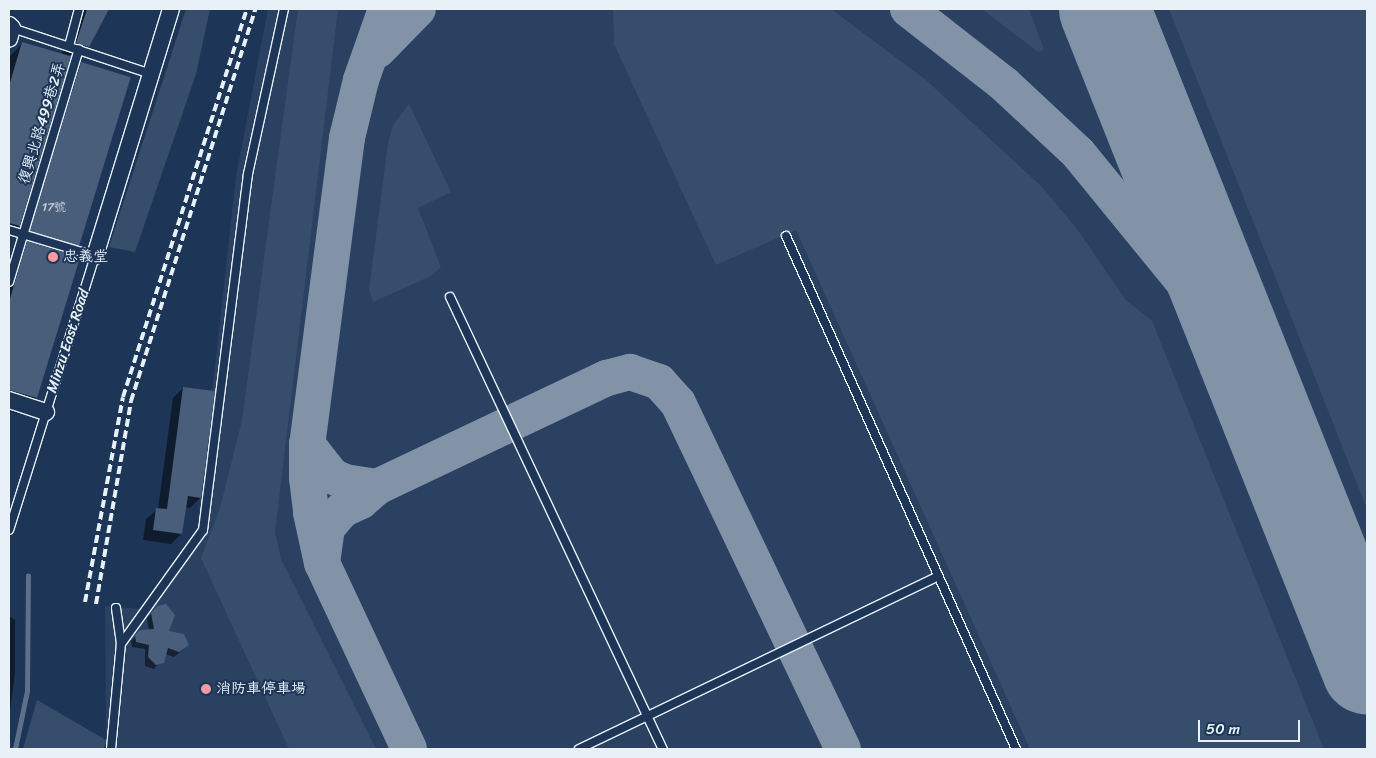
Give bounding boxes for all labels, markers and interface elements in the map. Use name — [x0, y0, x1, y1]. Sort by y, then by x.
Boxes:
street label: 復興北路499巷2弄 — [15, 60, 69, 186]
house number: 17號 — [42, 201, 66, 215]
place label: 忠義堂 — [63, 248, 108, 266]
marker: 忠義堂 — [47, 251, 59, 263]
street label: Minzu East Road — [43, 286, 93, 396]
place label: 消防車停車場 — [216, 680, 306, 698]
marker: 消防車停車場 — [200, 683, 212, 695]
scale bar — [1201, 710, 1304, 742]
text: 50 m — [1206, 716, 1240, 742]

